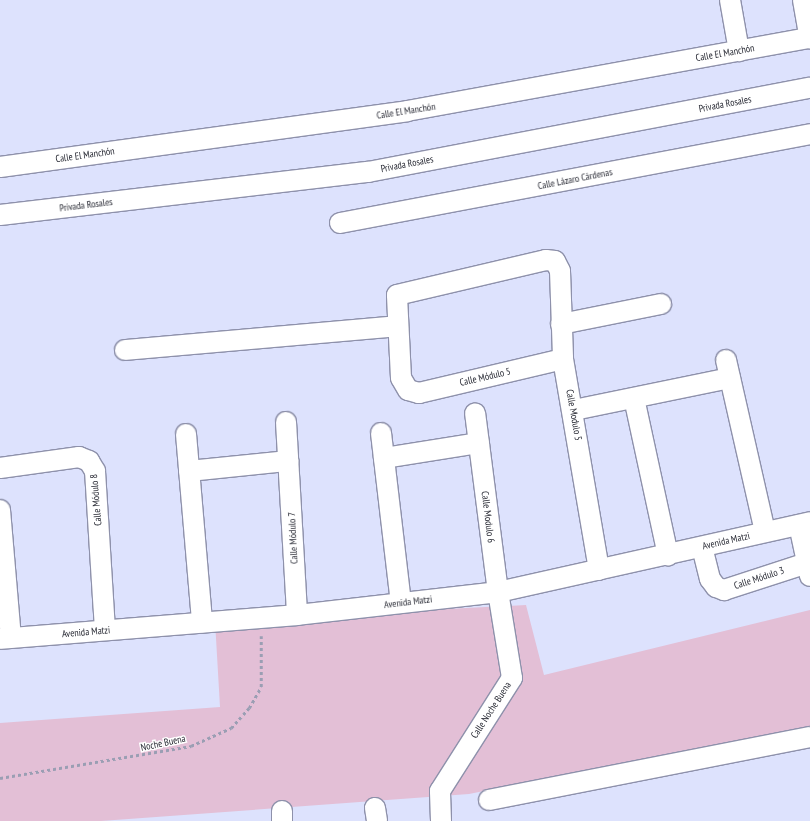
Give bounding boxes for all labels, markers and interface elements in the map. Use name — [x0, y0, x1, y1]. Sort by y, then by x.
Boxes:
street label: Calle El Manchón — [695, 42, 755, 64]
street label: Privada Rosales — [698, 93, 752, 115]
street label: Calle El Manchón — [376, 100, 436, 122]
street label: Calle El Manchón — [55, 145, 115, 165]
street label: Privada Rosales — [380, 153, 434, 175]
street label: Calle Lázaro Cárdenas — [537, 166, 613, 192]
street label: Privada Rosales — [59, 196, 113, 214]
street label: Calle Módulo 5 — [458, 365, 512, 389]
street label: Calle Modulo 5 — [564, 388, 584, 442]
street label: Calle Módulo 8 — [88, 474, 104, 526]
street label: Calle Modulo 6 — [479, 490, 497, 544]
street label: Calle Módulo 7 — [286, 512, 300, 564]
street label: Avenida Matzi — [701, 530, 751, 552]
street label: Calle Módulo 3 — [732, 564, 786, 592]
street label: Avenida Matzi — [383, 593, 433, 611]
street label: Avenida Matzi — [61, 624, 111, 640]
street label: Calle Noche Buena — [468, 680, 514, 740]
street label: Noche Buena — [140, 732, 186, 754]

